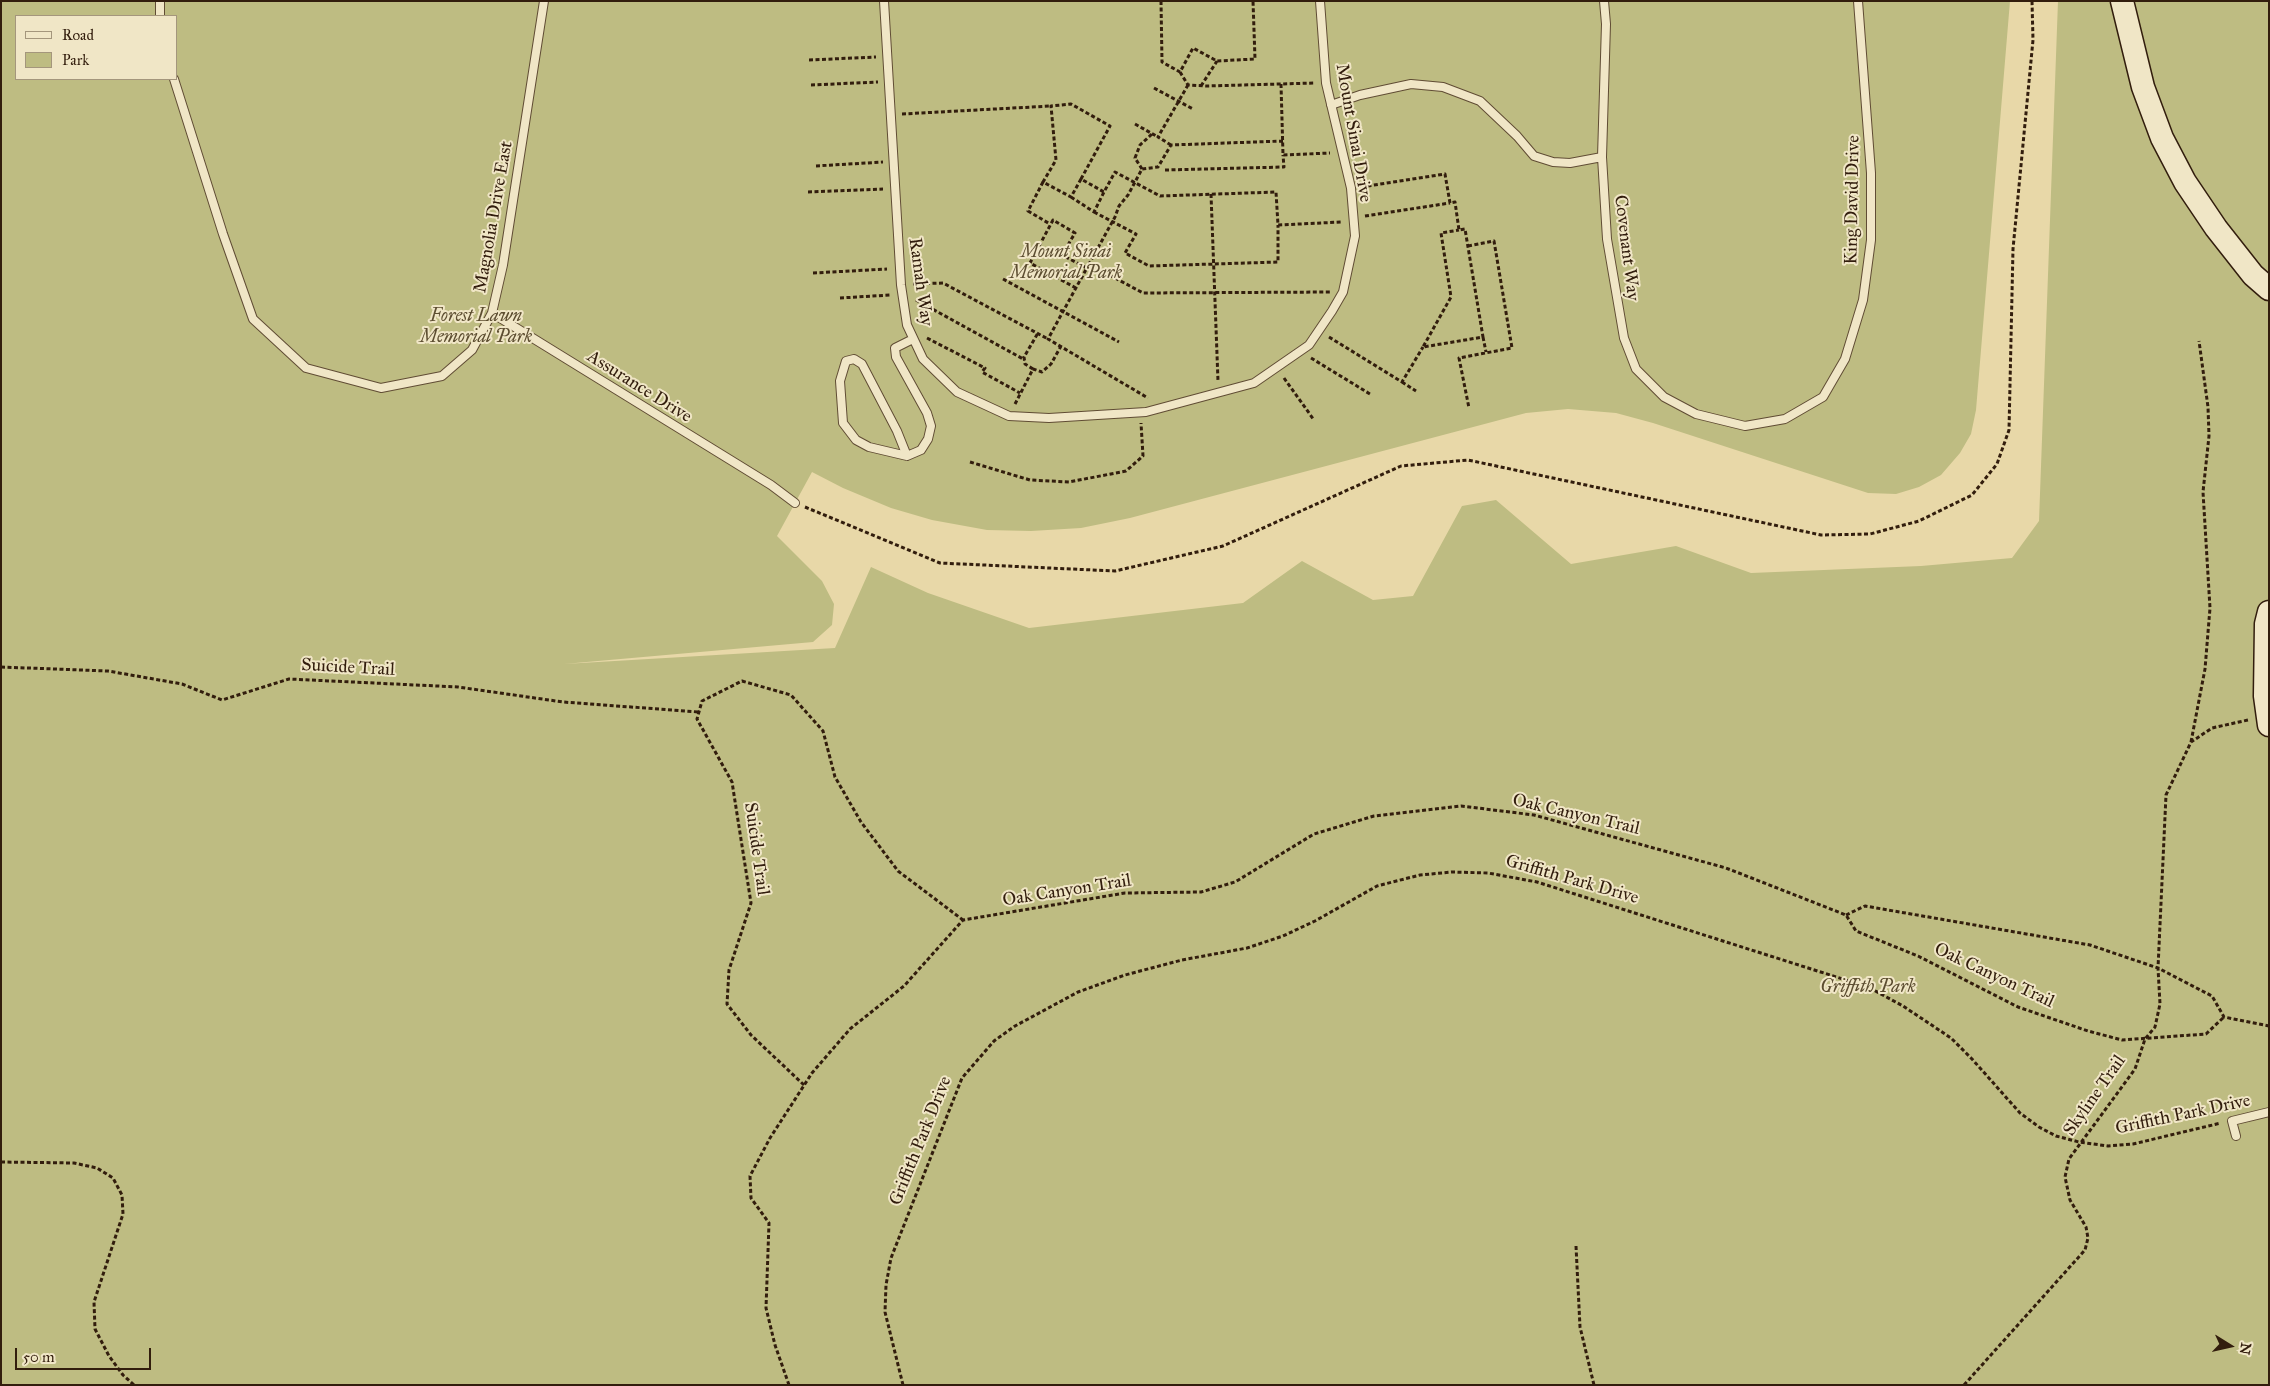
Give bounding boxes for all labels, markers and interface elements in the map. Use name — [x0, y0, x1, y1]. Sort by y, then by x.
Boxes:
legend — [15, 15, 178, 80]
text: Road — [62, 26, 94, 44]
text: Park — [62, 51, 89, 69]
street label: Mount Sinai Drive — [1330, 62, 1376, 204]
street label: King David Drive — [1841, 135, 1865, 265]
street label: Magnolia Drive East — [470, 139, 518, 295]
street label: Covenant Way — [1609, 194, 1643, 302]
street label: Ramah Way — [903, 236, 937, 328]
park label: Mount Sinai Memorial Park — [1010, 242, 1122, 284]
park label: Forest Lawn Memorial Park — [420, 306, 532, 348]
street label: Assurance Drive — [583, 346, 695, 428]
street label: Suicide Trail — [301, 655, 395, 681]
street label: Oak Canyon Trail — [1510, 790, 1642, 840]
street label: Suicide Trail — [739, 801, 773, 897]
street label: Griffith Park Drive — [1503, 851, 1641, 909]
street label: Oak Canyon Trail — [1001, 870, 1133, 912]
street label: Oak Canyon Trail — [1931, 939, 2057, 1013]
park label: Griffith Park — [1820, 977, 1916, 999]
street label: Skyline Trail — [2059, 1051, 2131, 1141]
street label: Griffith Park Drive — [885, 1073, 957, 1209]
street label: Griffith Park Drive — [2114, 1090, 2252, 1140]
north arrow — [2205, 1321, 2255, 1371]
scale bar — [18, 1338, 154, 1370]
text: N — [2236, 1341, 2255, 1356]
text: 50 m — [23, 1348, 55, 1366]

